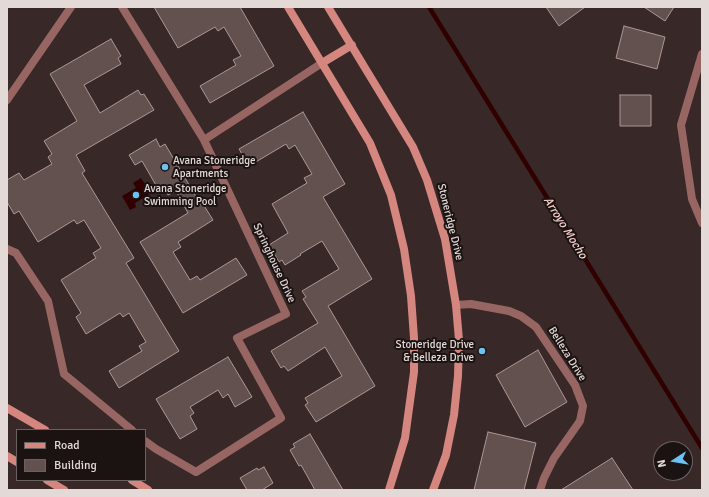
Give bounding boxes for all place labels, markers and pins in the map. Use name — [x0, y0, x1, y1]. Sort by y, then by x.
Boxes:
place label: Avana Stoneridge Apartments — [173, 154, 256, 180]
marker: Avana Stoneridge Apartments — [160, 162, 170, 172]
place label: Avana Stoneridge Swimming Pool — [144, 182, 227, 208]
marker: Avana Stoneridge Swimming Pool — [131, 190, 141, 200]
place label: Stoneridge Drive & Belleza Drive — [396, 338, 474, 364]
marker: Stoneridge Drive & Belleza Drive — [477, 346, 487, 356]

